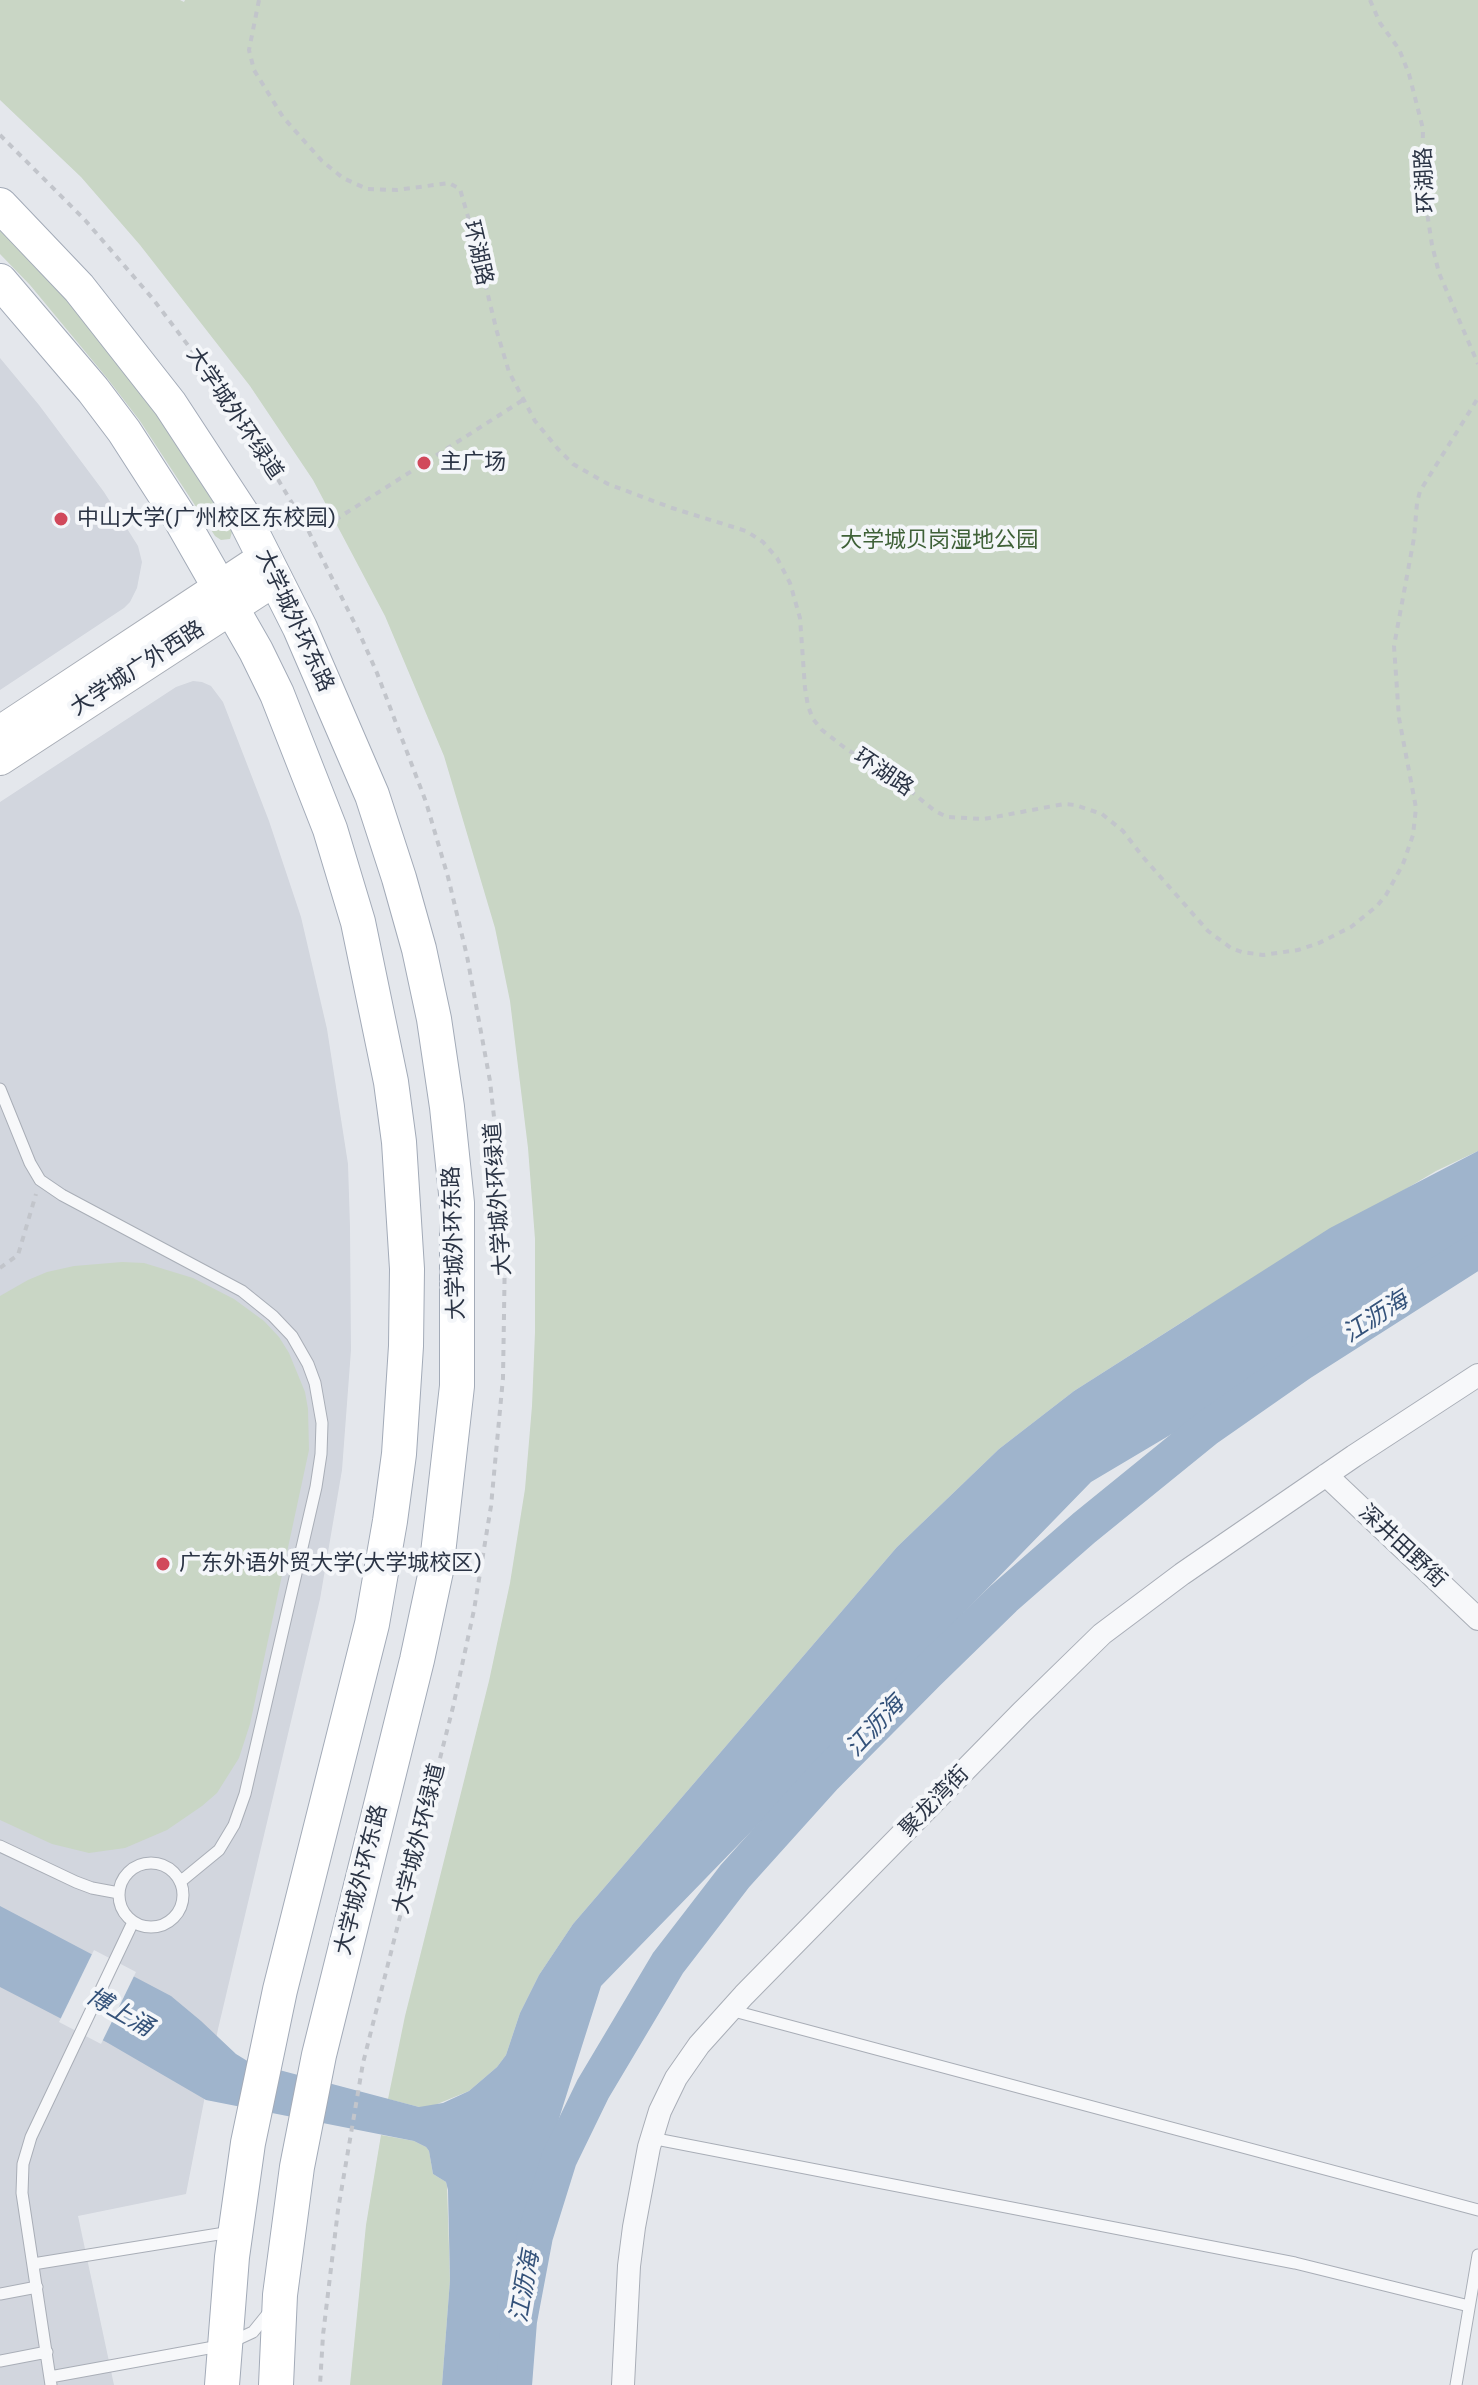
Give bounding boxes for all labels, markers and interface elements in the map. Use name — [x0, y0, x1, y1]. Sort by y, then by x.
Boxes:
street label: 环湖路 — [1411, 146, 1441, 214]
street label: 环湖路 — [457, 218, 497, 288]
street label: 大学城外环绿道 — [180, 343, 288, 485]
place label: 主广场 — [440, 450, 506, 476]
marker: 主广场 — [415, 454, 433, 472]
place label: 中山大学(广州校区东校园) — [77, 506, 335, 532]
marker: 中山大学(广州校区东校园) — [52, 510, 70, 528]
park label: 大学城贝岗湿地公园 — [840, 528, 1038, 554]
street label: 大学城外环东路 — [249, 546, 339, 696]
street label: 大学城广外西路 — [66, 616, 210, 722]
street label: 环湖路 — [848, 744, 918, 802]
street label: 大学城外环绿道 — [480, 1121, 518, 1277]
street label: 大学城外环东路 — [439, 1166, 471, 1320]
water label: 江沥海 — [1338, 1286, 1414, 1350]
street label: 深井田野街 — [1353, 1500, 1451, 1594]
place label: 广东外语外贸大学(大学城校区) — [179, 1551, 481, 1577]
marker: 广东外语外贸大学(大学城校区) — [154, 1555, 172, 1573]
water label: 江沥海 — [841, 1691, 911, 1763]
street label: 大学城外环绿道 — [389, 1761, 451, 1917]
street label: 聚龙湾街 — [895, 1761, 975, 1843]
street label: 大学城外环东路 — [331, 1802, 393, 1958]
water label: 博上涌 — [81, 1983, 157, 2043]
water label: 江沥海 — [506, 2249, 546, 2325]

